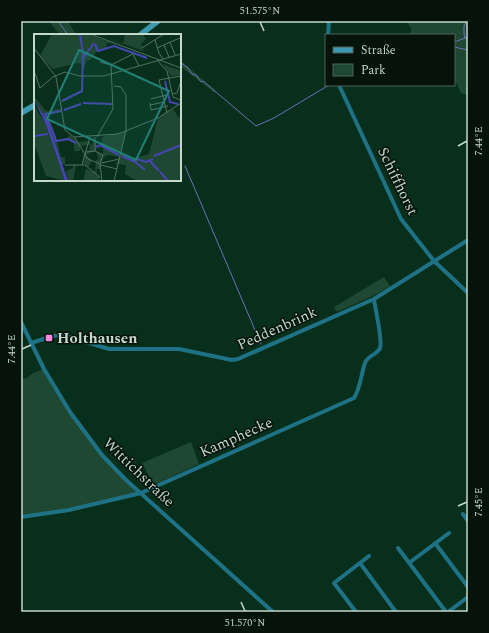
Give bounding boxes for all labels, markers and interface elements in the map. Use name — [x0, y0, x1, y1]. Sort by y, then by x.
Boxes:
text: 51.575°N — [240, 3, 280, 19]
inset map — [34, 34, 181, 181]
legend — [325, 34, 455, 86]
text: Straße — [361, 41, 396, 60]
text: Park — [361, 61, 386, 80]
text: 7.44°E — [471, 126, 487, 156]
street label: Schiffhorst — [371, 143, 424, 219]
street label: Peddenbrink — [234, 301, 321, 356]
place label: Holthausen — [57, 327, 138, 350]
marker: Holthausen — [44, 333, 54, 343]
text: 7.44°E — [4, 334, 20, 364]
street label: Kamphecke — [196, 411, 276, 464]
street label: Wittichstraße — [98, 432, 180, 513]
text: 7.45°E — [471, 487, 487, 517]
text: 51.570°N — [225, 615, 265, 631]

